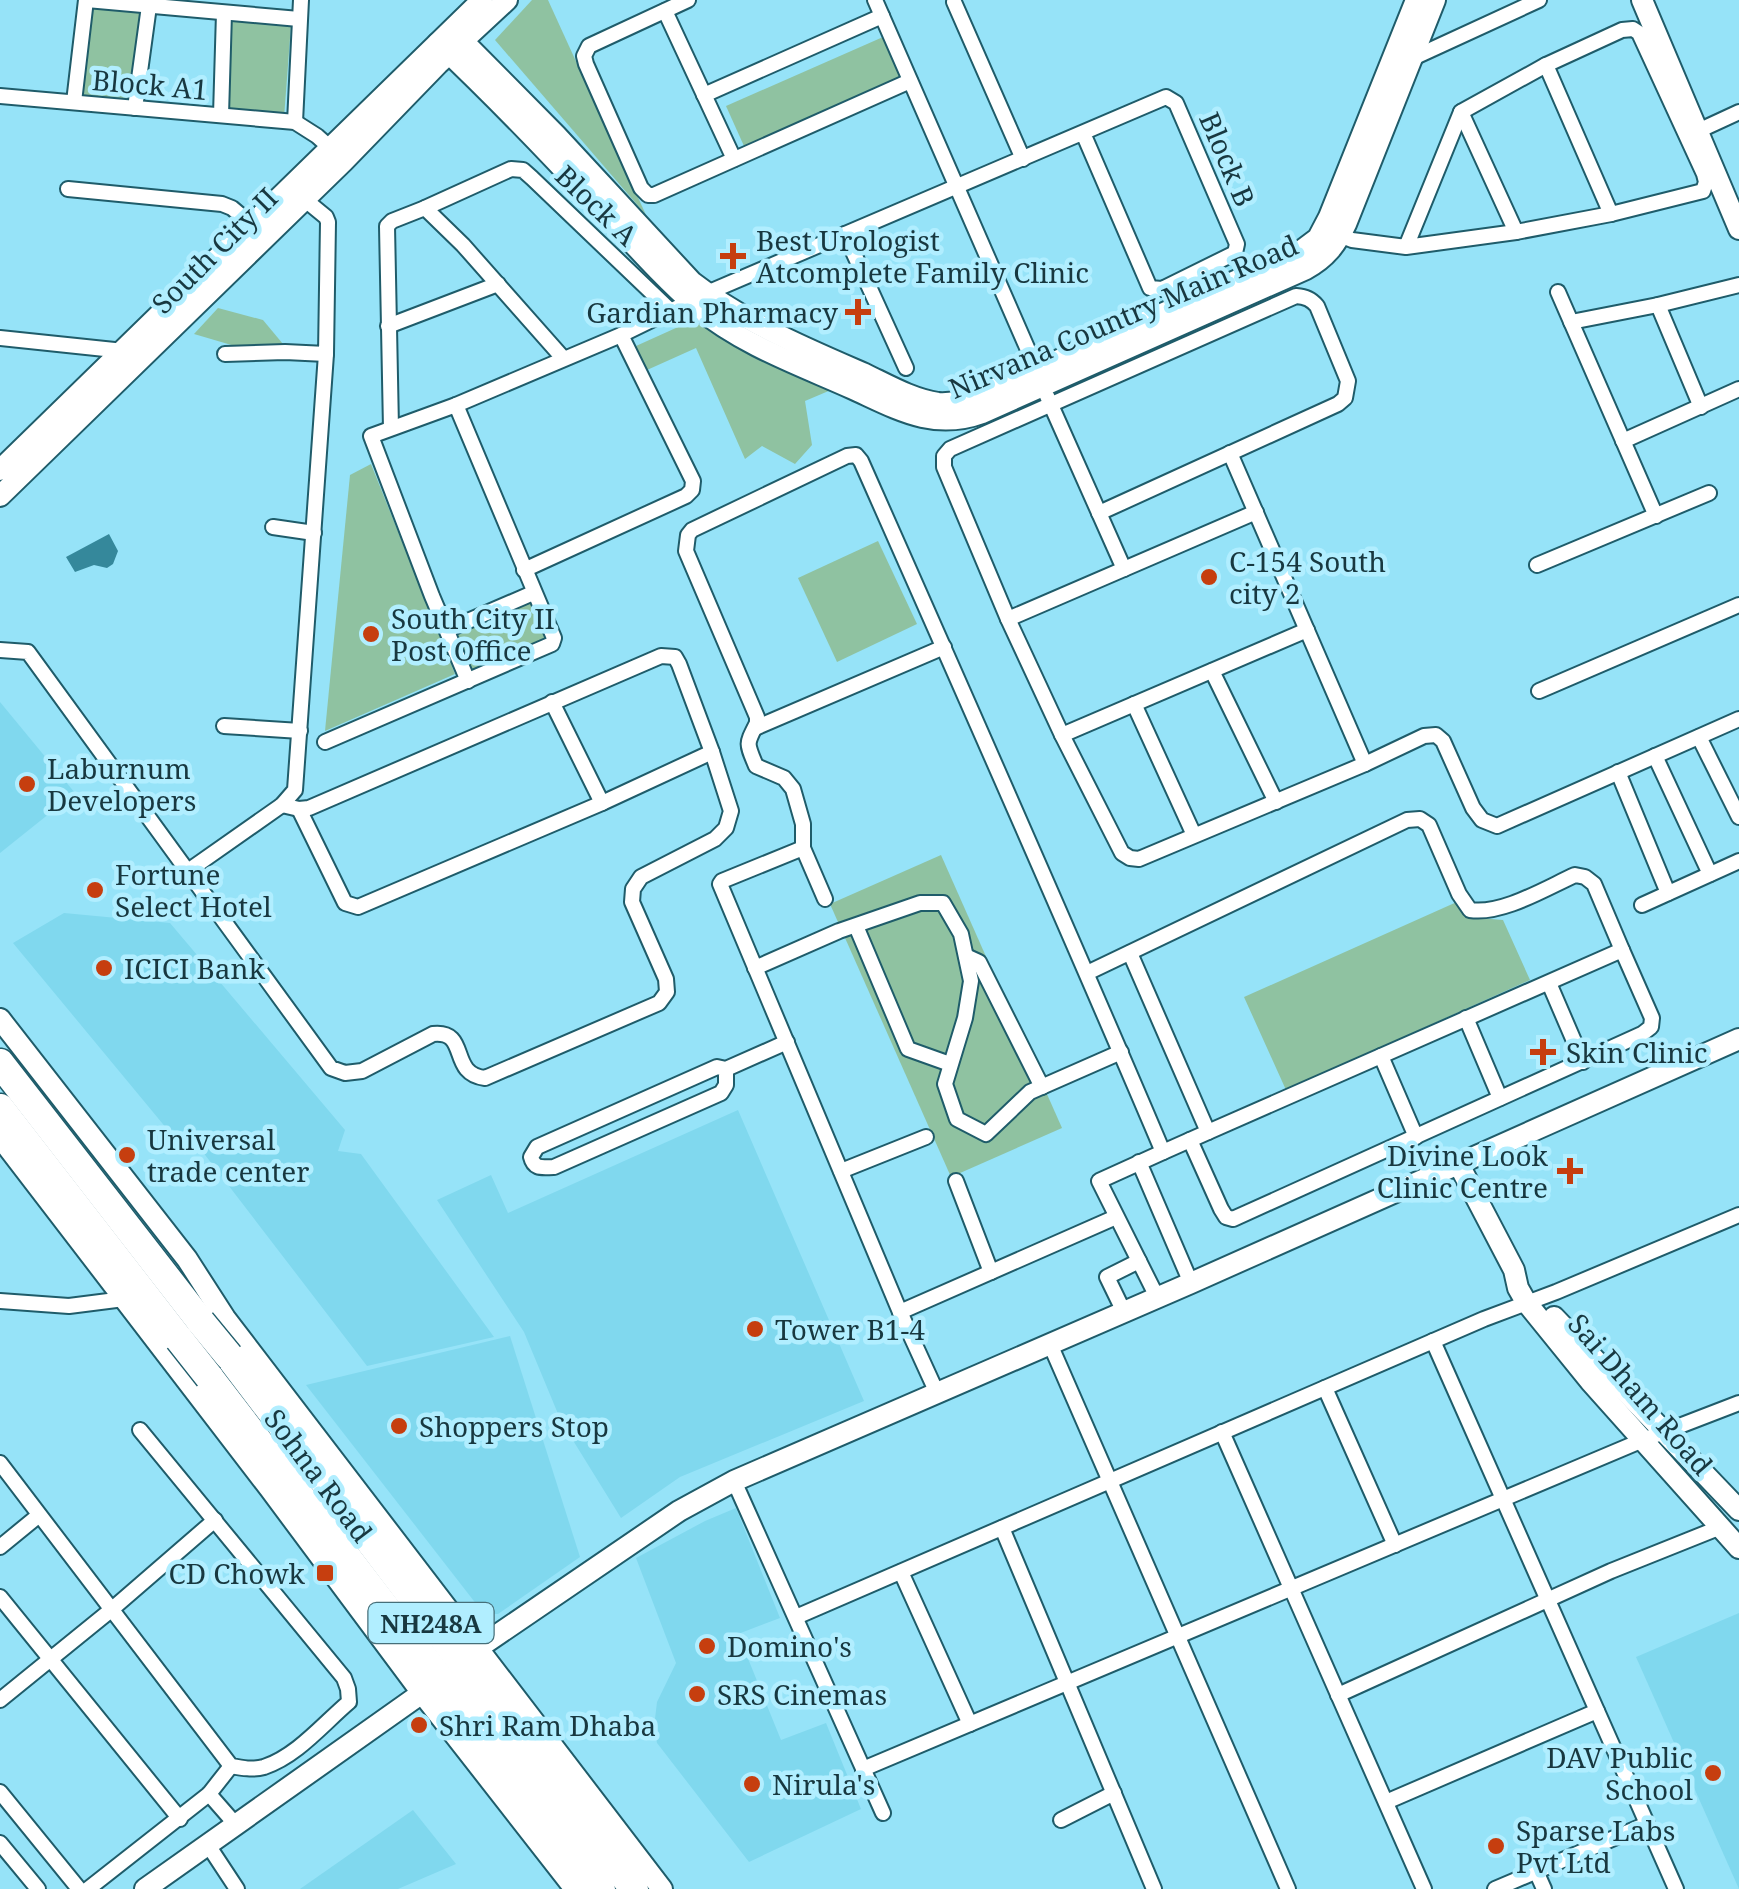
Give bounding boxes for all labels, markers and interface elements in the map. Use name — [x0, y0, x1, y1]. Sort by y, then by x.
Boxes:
street label: Block A1 — [91, 60, 209, 108]
street label: Block B — [1191, 106, 1265, 212]
street label: Block A — [548, 156, 646, 254]
street label: South City II — [143, 179, 285, 321]
place label: Best Urologist Atcomplete Family Clinic — [756, 221, 1089, 291]
street label: Nirvana Country Main Road — [943, 225, 1303, 407]
marker: Best Urologist Atcomplete Family Clinic — [720, 243, 746, 269]
place label: Gardian Pharmacy — [586, 293, 838, 331]
marker: Gardian Pharmacy — [847, 301, 869, 323]
place label: C-154 South city 2 — [1229, 542, 1386, 612]
marker: C-154 South city 2 — [1198, 566, 1220, 588]
place label: South City II Post Office — [391, 599, 555, 669]
marker: South City II Post Office — [360, 623, 382, 645]
place label: Laburnum Developers — [47, 749, 196, 819]
marker: Laburnum Developers — [16, 773, 38, 795]
place label: Fortune Select Hotel — [115, 855, 272, 925]
marker: Fortune Select Hotel — [84, 879, 106, 901]
place label: ICICI Bank — [124, 949, 266, 987]
marker: ICICI Bank — [93, 957, 115, 979]
place label: Skin Clinic — [1566, 1033, 1708, 1071]
marker: Skin Clinic — [1530, 1039, 1556, 1065]
place label: Universal trade center — [147, 1120, 310, 1190]
place label: Divine Look Clinic Centre — [1377, 1136, 1549, 1206]
marker: Universal trade center — [116, 1144, 138, 1166]
marker: Divine Look Clinic Centre — [1557, 1158, 1583, 1184]
street label: Sai Dham Road — [1560, 1305, 1722, 1483]
place label: Tower B1-4 — [775, 1310, 925, 1348]
marker: Tower B1-4 — [744, 1318, 766, 1340]
street label: Sohna Road — [256, 1401, 382, 1549]
place label: Shoppers Stop — [419, 1407, 609, 1445]
marker: Shoppers Stop — [388, 1415, 410, 1437]
place label: CD Chowk — [169, 1554, 306, 1592]
marker: CD Chowk — [314, 1562, 336, 1584]
road number: NH248A — [368, 1603, 494, 1643]
place label: Domino's — [727, 1627, 852, 1665]
marker: Domino's — [696, 1635, 718, 1657]
place label: SRS Cinemas — [717, 1675, 887, 1713]
marker: SRS Cinemas — [686, 1683, 708, 1705]
place label: Shri Ram Dhaba — [439, 1706, 656, 1744]
marker: Shri Ram Dhaba — [408, 1714, 430, 1736]
place label: DAV Public School — [1546, 1738, 1693, 1808]
marker: DAV Public School — [1702, 1762, 1724, 1784]
place label: Nirula's — [772, 1765, 875, 1803]
marker: Nirula's — [741, 1773, 763, 1795]
place label: Sparse Labs Pvt Ltd — [1516, 1811, 1675, 1881]
marker: Sparse Labs Pvt Ltd — [1485, 1835, 1507, 1857]

